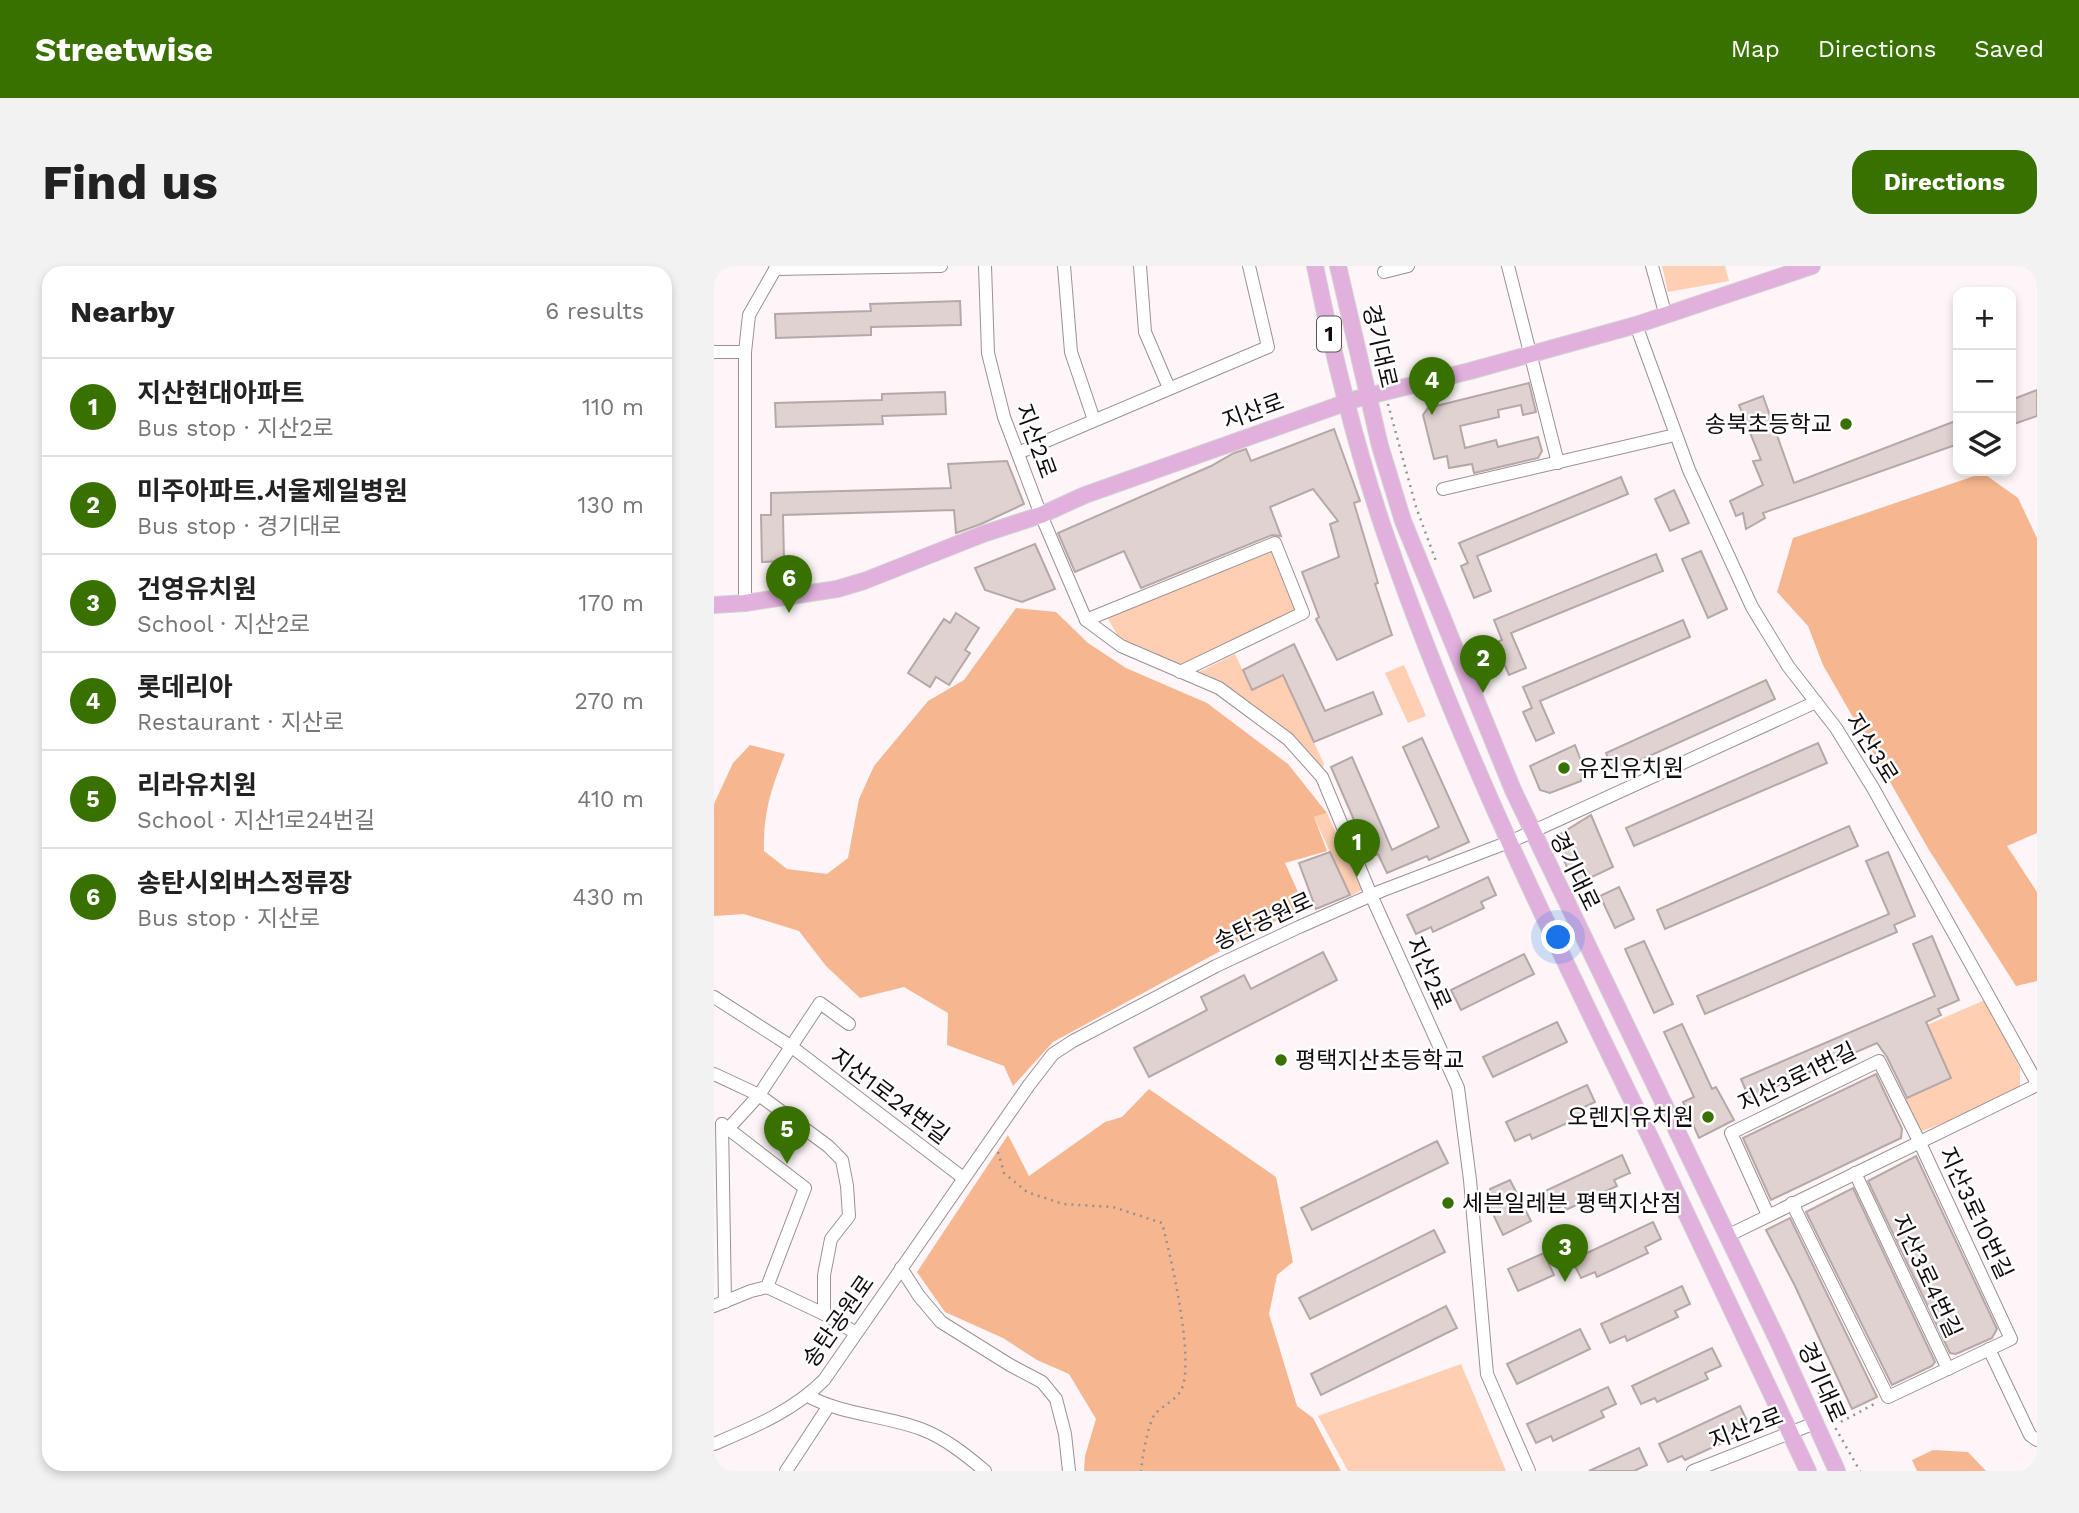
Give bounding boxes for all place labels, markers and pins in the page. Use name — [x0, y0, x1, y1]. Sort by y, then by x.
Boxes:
pin: 4 — [1409, 357, 1455, 415]
place label: 송북초등학교 — [1705, 411, 1832, 438]
marker: 송북초등학교 — [1838, 416, 1854, 432]
pin: 6 — [766, 555, 812, 613]
pin: 2 — [1460, 635, 1506, 693]
place label: 유진유치원 — [1578, 755, 1684, 782]
marker: 유진유치원 — [1556, 760, 1572, 776]
pin: 1 — [1334, 819, 1380, 877]
place label: 평택지산초등학교 — [1295, 1047, 1464, 1074]
marker: 평택지산초등학교 — [1273, 1052, 1289, 1068]
place label: 오렌지유치원 — [1567, 1104, 1694, 1131]
pin: 5 — [764, 1106, 810, 1164]
marker: 오렌지유치원 — [1700, 1109, 1716, 1125]
place label: 세븐일레븐 평택지산점 — [1462, 1190, 1681, 1217]
marker: 세븐일레븐 평택지산점 — [1440, 1195, 1456, 1211]
pin: 3 — [1542, 1224, 1588, 1282]

